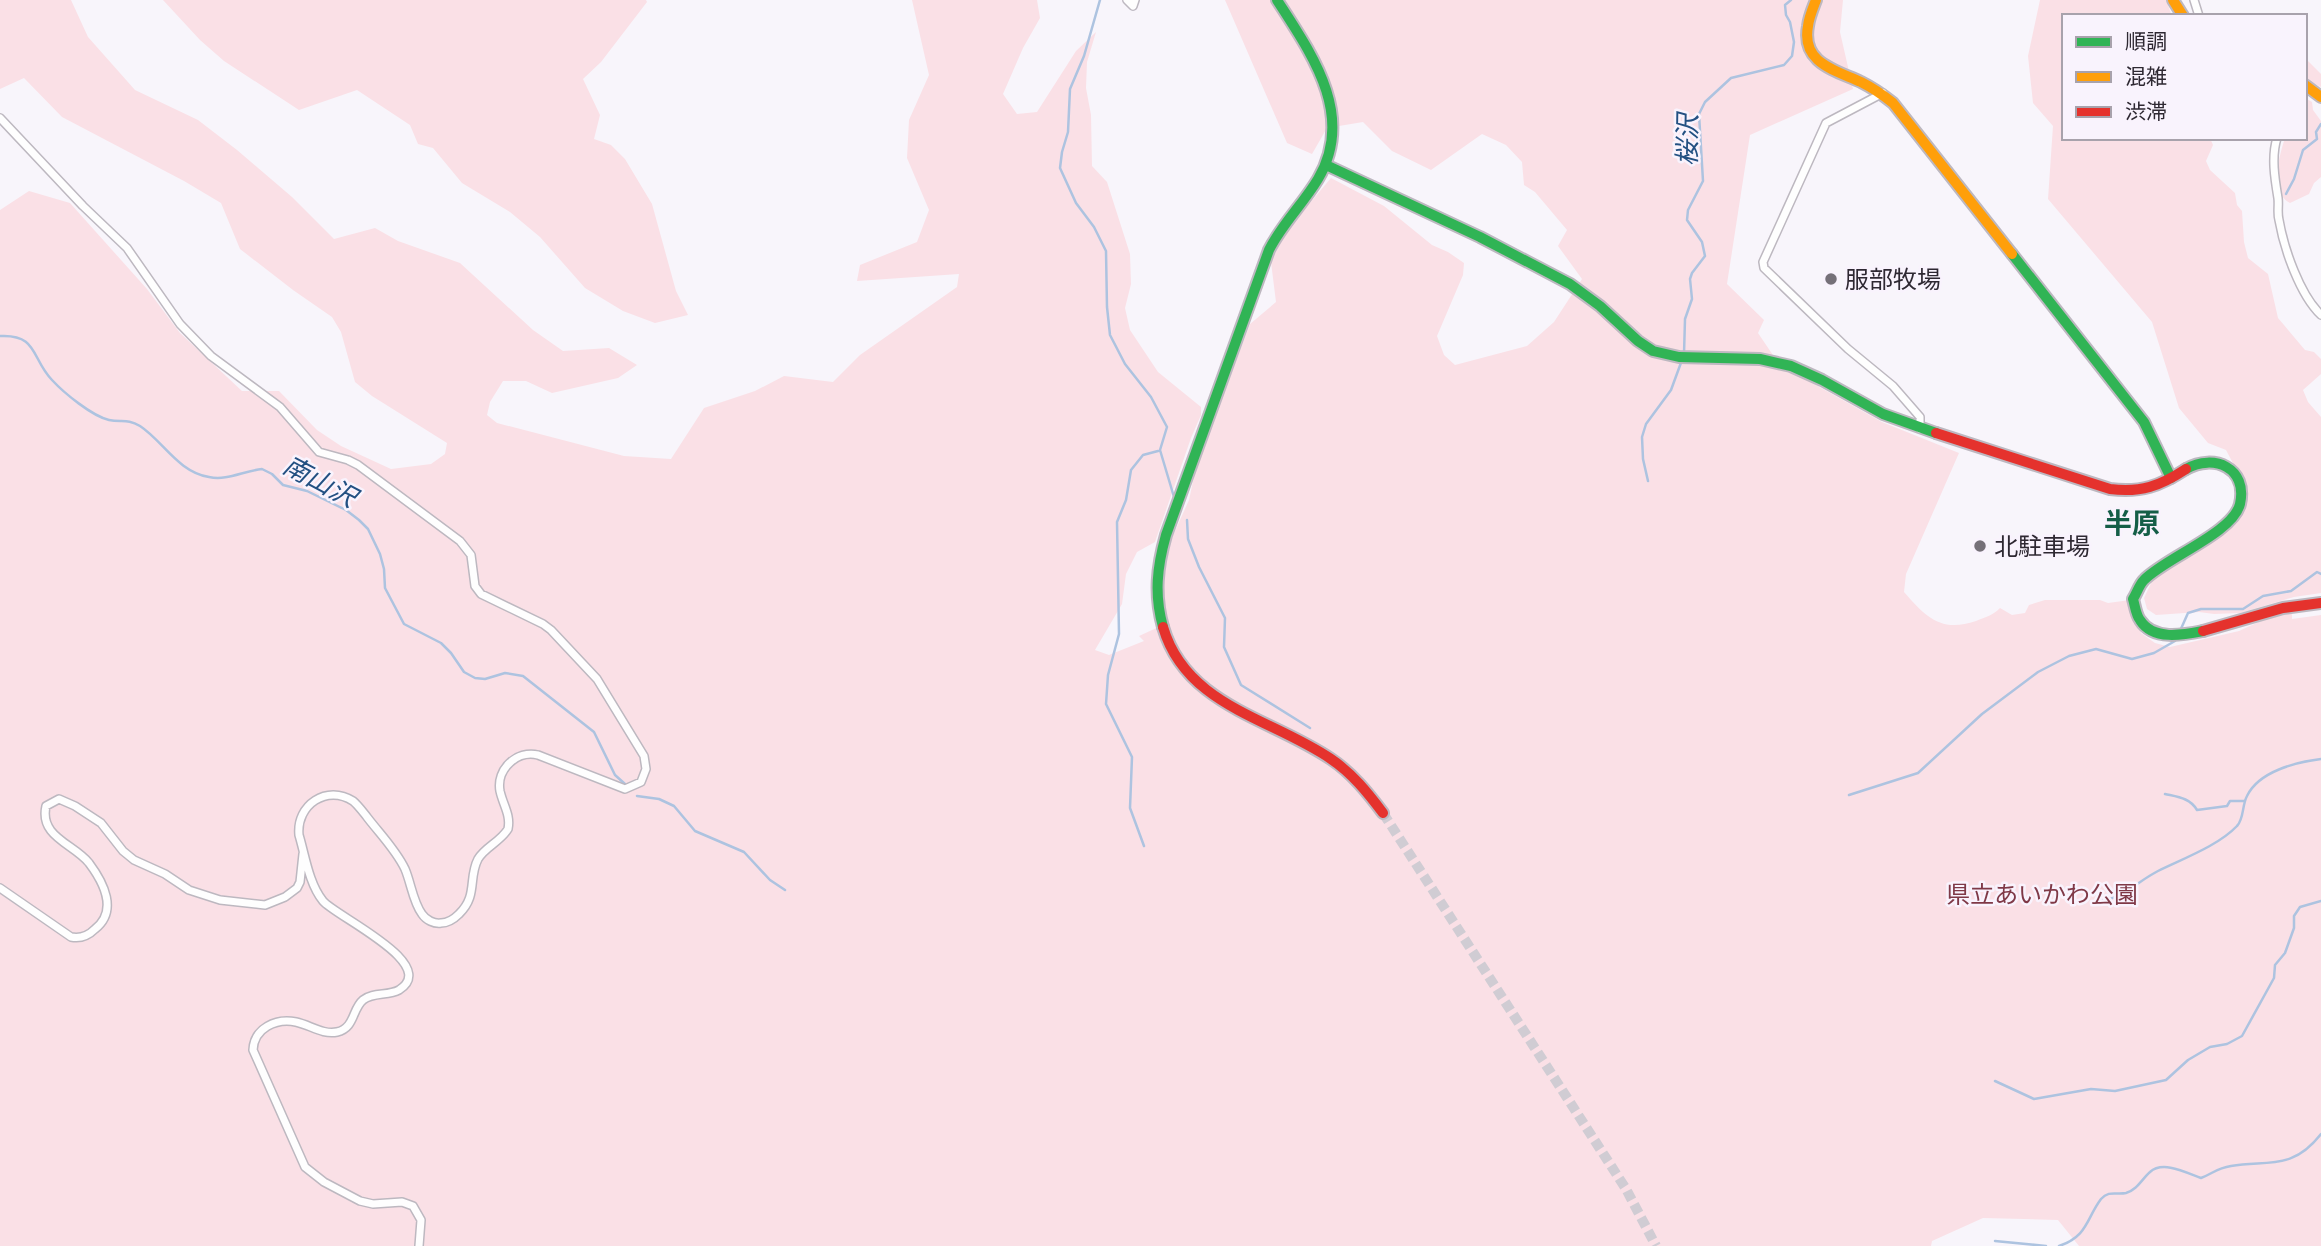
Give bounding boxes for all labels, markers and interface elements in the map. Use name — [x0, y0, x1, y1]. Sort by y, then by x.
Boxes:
legend — [2062, 14, 2307, 140]
text: 順調 — [2125, 28, 2167, 54]
text: 混雑 — [2125, 63, 2167, 89]
text: 渋滞 — [2125, 98, 2167, 124]
water label: 桜沢 — [1670, 111, 1704, 166]
place label: 服部牧場 — [1845, 264, 1941, 294]
marker: 服部牧場 — [1823, 271, 1839, 287]
water label: 南山沢 — [278, 448, 365, 515]
district label: 半原 — [2104, 505, 2160, 540]
place label: 北駐車場 — [1994, 531, 2090, 561]
marker: 北駐車場 — [1972, 538, 1988, 554]
park label: 県立あいかわ公園 — [1946, 879, 2138, 909]

